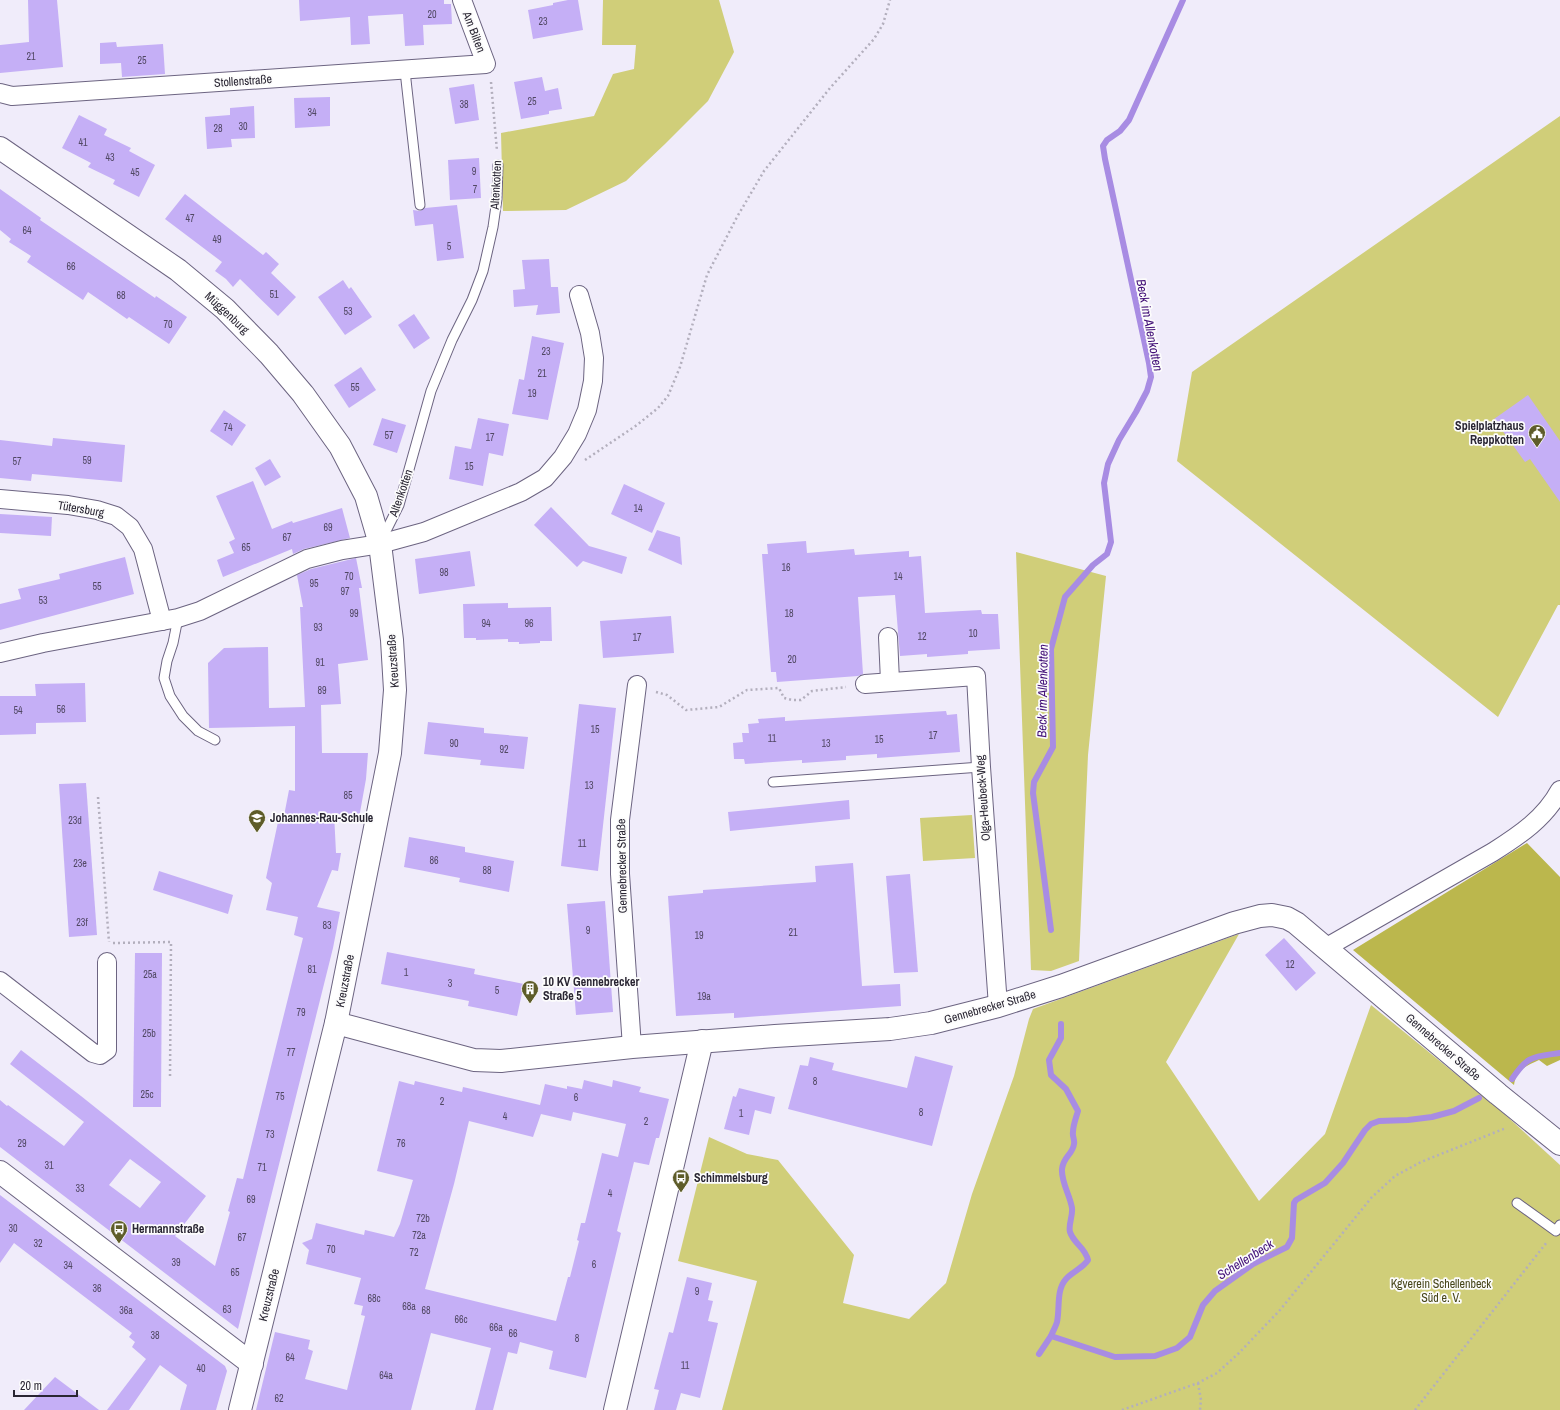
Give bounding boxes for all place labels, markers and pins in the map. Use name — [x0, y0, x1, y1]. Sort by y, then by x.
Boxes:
place label: Spielplatzhaus Reppkotten — [1455, 418, 1525, 448]
public building icon: Spielplatzhaus Reppkotten — [1527, 423, 1547, 448]
school or university icon: Johannes-Rau-Schule — [247, 808, 267, 833]
place label: Johannes-Rau-Schule — [270, 810, 374, 826]
place label: 10 KV Gennebrecker Straße 5 — [543, 974, 639, 1004]
building icon: 10 KV Gennebrecker Straße 5 — [520, 979, 540, 1004]
bus stop icon: Schimmelsburg — [671, 1168, 691, 1193]
place label: Schimmelsburg — [694, 1170, 768, 1186]
bus stop icon: Hermannstraße — [109, 1219, 129, 1244]
place label: Hermannstraße — [132, 1221, 205, 1237]

